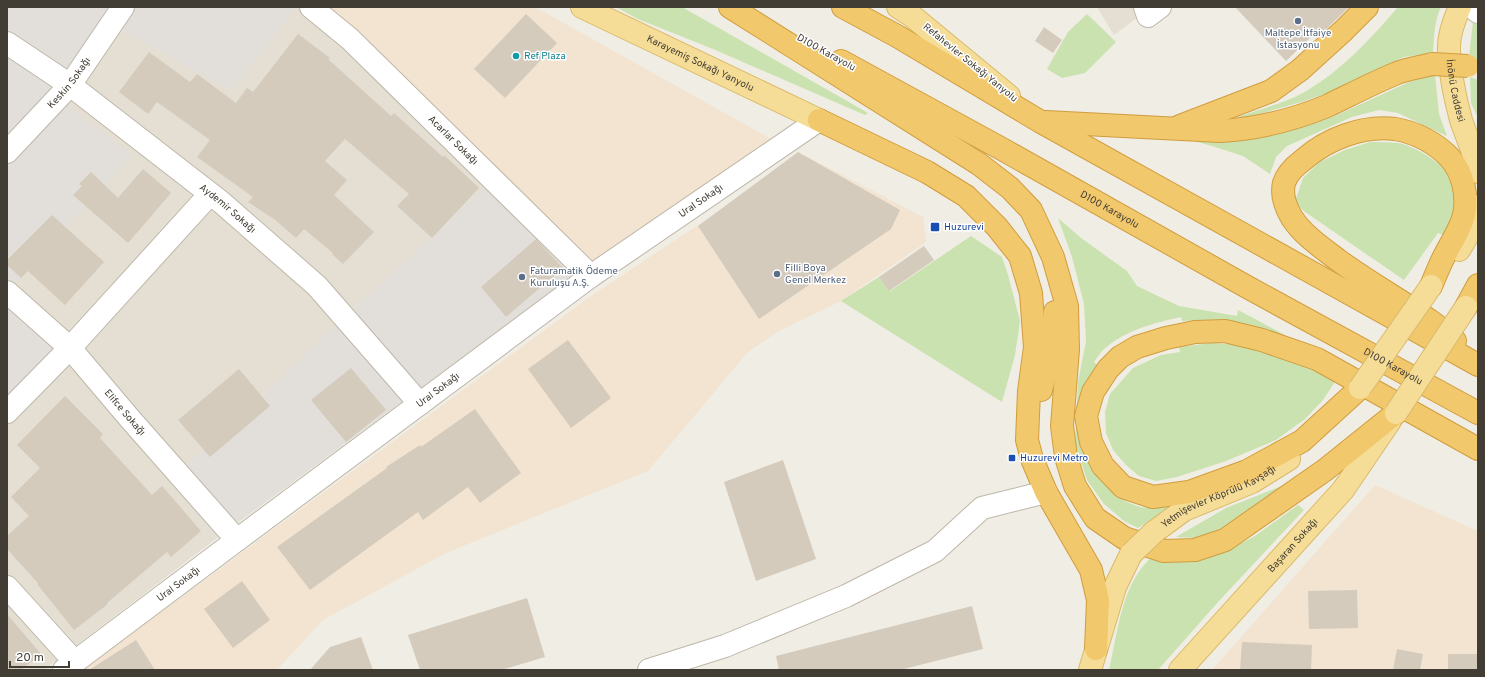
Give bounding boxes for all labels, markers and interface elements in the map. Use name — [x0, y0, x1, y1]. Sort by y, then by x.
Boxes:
marker: Maltepe İtfaiye İstasyonu — [1293, 16, 1303, 26]
street label: Refahevler Sokağı Yanyolu — [920, 21, 1020, 105]
place label: Maltepe İtfaiye İstasyonu — [1265, 27, 1331, 52]
street label: D100 Karayolu — [794, 31, 858, 75]
street label: Karayemiş Sokağı Yanyolu — [644, 32, 756, 95]
place label: Ref Plaza — [524, 50, 566, 63]
marker: Ref Plaza — [511, 51, 521, 61]
street label: Keskin Sokağı — [45, 55, 93, 111]
street label: İnönü Caddesi — [1443, 59, 1468, 124]
street label: Acarlar Sokağı — [425, 113, 481, 168]
street label: Aydemir Sokağı — [197, 181, 259, 236]
street label: Ural Sokağı — [676, 181, 725, 221]
street label: D100 Karayolu — [1078, 188, 1141, 231]
marker: Huzurevi — [929, 221, 941, 233]
place label: Huzurevi — [944, 221, 984, 234]
place label: Filli Boya Genel Merkez — [785, 262, 846, 287]
place label: Faturamatik Ödeme Kuruluşu A.Ş. — [530, 265, 618, 290]
marker: Filli Boya Genel Merkez — [772, 269, 782, 279]
marker: Faturamatik Ödeme Kuruluşu A.Ş. — [517, 272, 527, 282]
street label: D100 Karayolu — [1361, 345, 1425, 388]
street label: Ural Sokağı — [414, 370, 462, 411]
street label: Elifce Sokağı — [101, 387, 148, 439]
place label: Huzurevi Metro — [1020, 452, 1089, 465]
marker: Huzurevi Metro — [1007, 453, 1017, 463]
street label: Yetmişevler Köprülü Kavşağı — [1159, 462, 1278, 531]
street label: Başaran Sokağı — [1265, 515, 1321, 575]
street label: Ural Sokağı — [154, 564, 203, 605]
scale bar — [10, 643, 69, 669]
text: 20 m — [16, 650, 44, 666]

